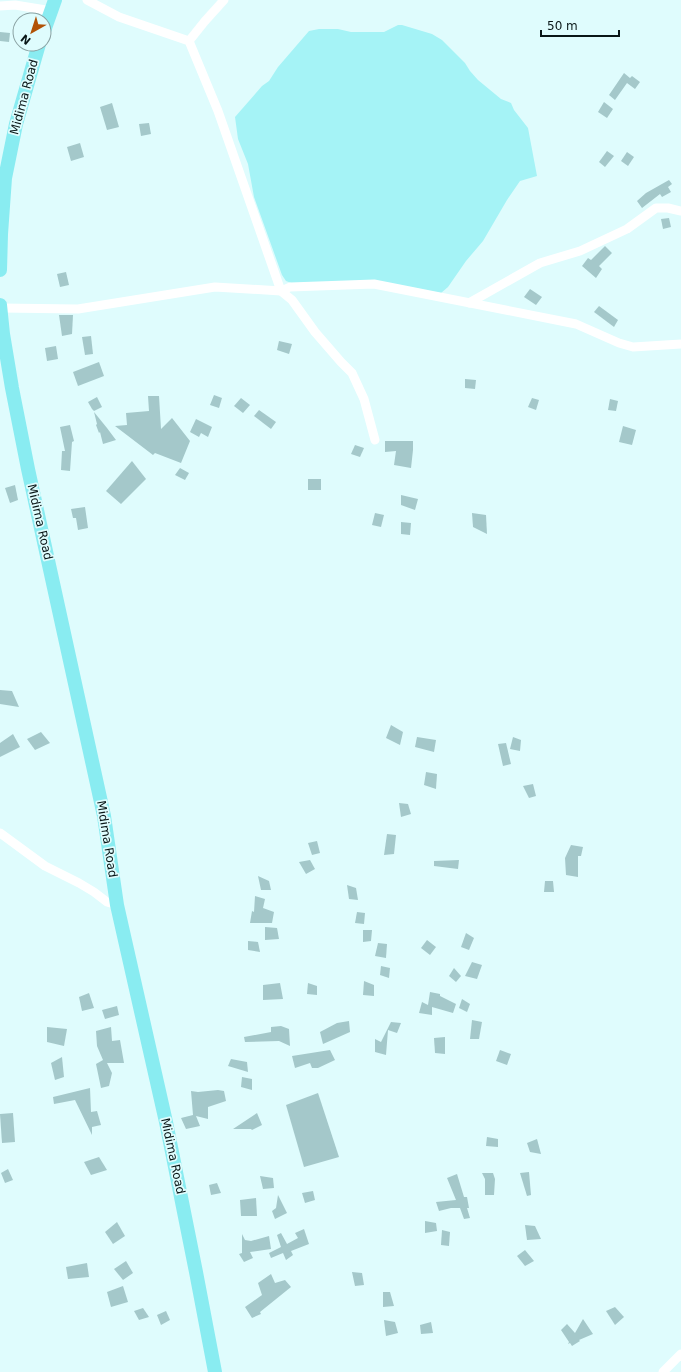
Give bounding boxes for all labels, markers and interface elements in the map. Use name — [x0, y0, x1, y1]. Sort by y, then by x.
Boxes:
north arrow — [12, 12, 52, 52]
scale bar — [541, 12, 619, 38]
text: 50 m — [547, 19, 578, 33]
text: N — [18, 31, 34, 47]
street label: Midima Road — [7, 58, 41, 136]
street label: Midima Road — [24, 483, 56, 561]
street label: Midima Road — [94, 800, 120, 878]
street label: Midima Road — [158, 1117, 188, 1195]

